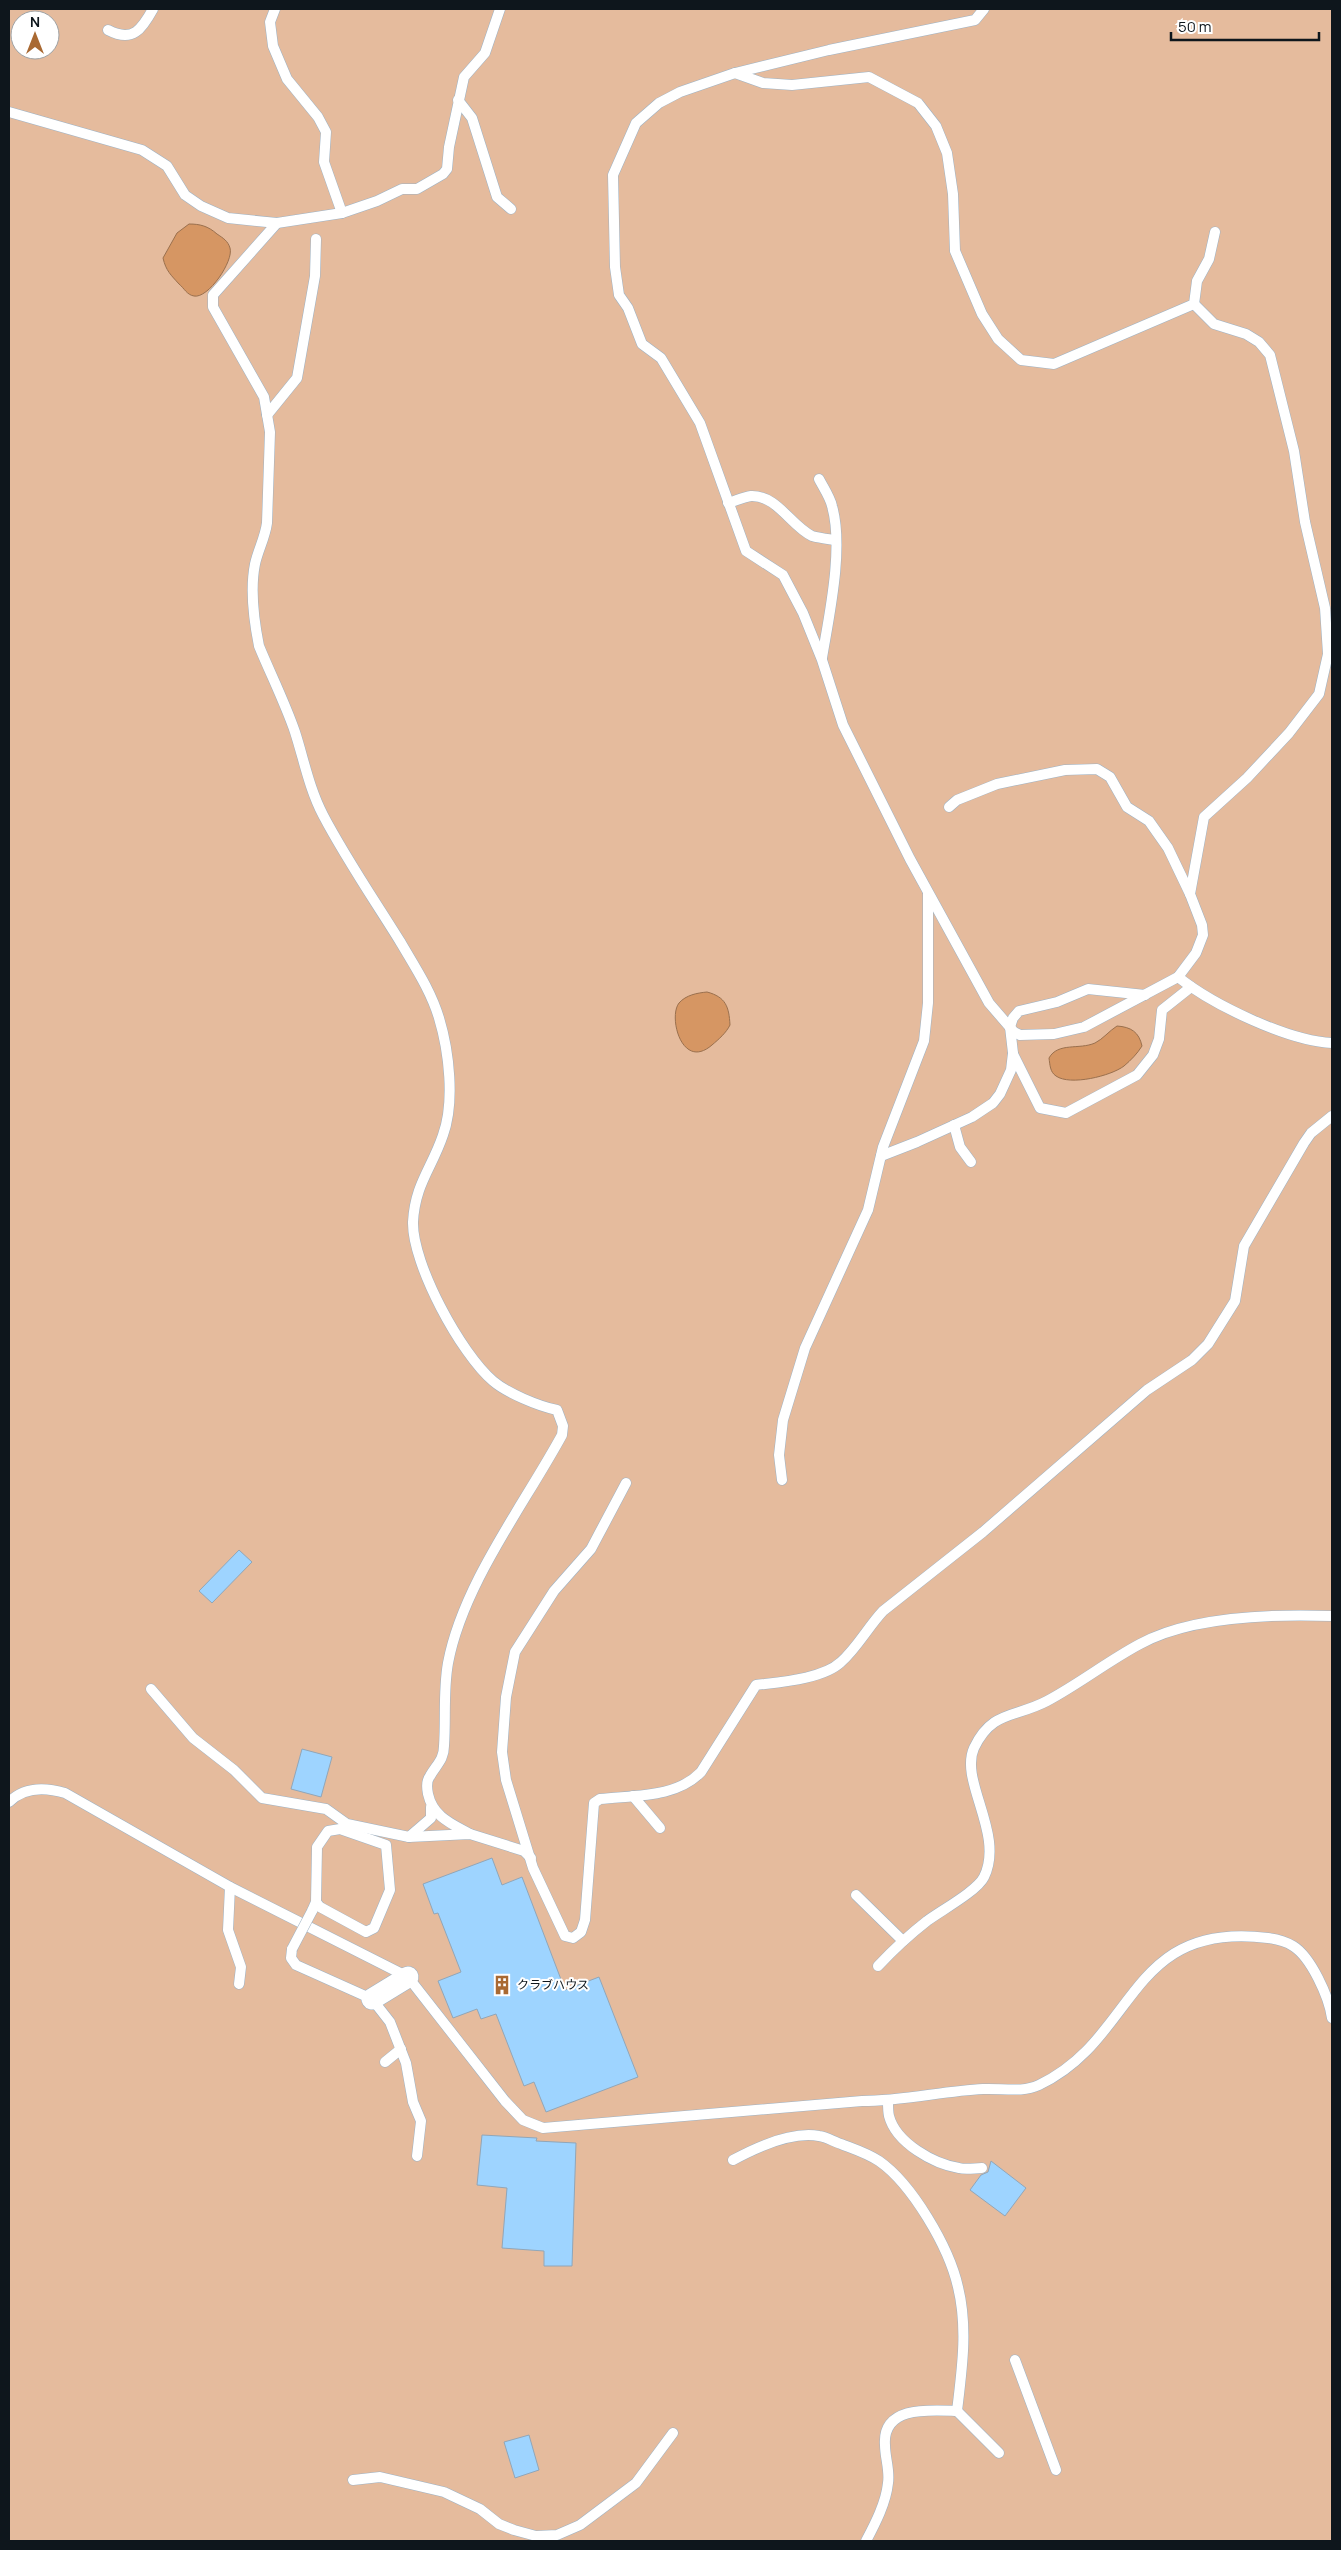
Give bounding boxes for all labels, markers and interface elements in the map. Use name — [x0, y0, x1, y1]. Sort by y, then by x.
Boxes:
north arrow — [10, 10, 60, 60]
scale bar — [1171, 10, 1318, 42]
text: N — [30, 12, 40, 31]
text: 50 m — [1178, 16, 1212, 37]
building icon: クラブハウス — [491, 1974, 513, 1996]
place label: クラブハウス — [517, 1976, 589, 1993]

